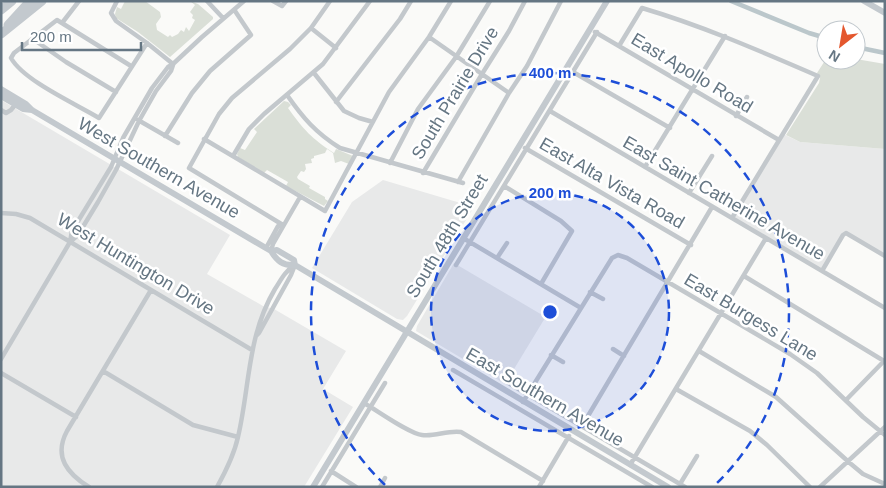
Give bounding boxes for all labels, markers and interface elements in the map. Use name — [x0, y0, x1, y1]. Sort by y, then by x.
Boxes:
scale bar — [22, 20, 141, 52]
north arrow — [816, 20, 866, 70]
street label: South Prairie Drive — [408, 23, 502, 163]
text: 200 m — [30, 28, 72, 45]
street label: East Apollo Road — [628, 29, 756, 117]
text: N — [826, 47, 843, 66]
text: 400 m — [529, 64, 571, 81]
street label: West Southern Avenue — [75, 113, 243, 223]
street label: East Saint Catherine Avenue — [619, 132, 829, 264]
street label: East Alta Vista Road — [536, 133, 688, 233]
street label: South 48th Street — [402, 171, 492, 301]
text: 200 m — [529, 184, 571, 201]
street label: West Huntington Drive — [54, 209, 218, 319]
street label: East Burgess Lane — [681, 269, 821, 365]
centre of rings — [541, 303, 559, 321]
street label: East Southern Avenue — [463, 344, 627, 450]

